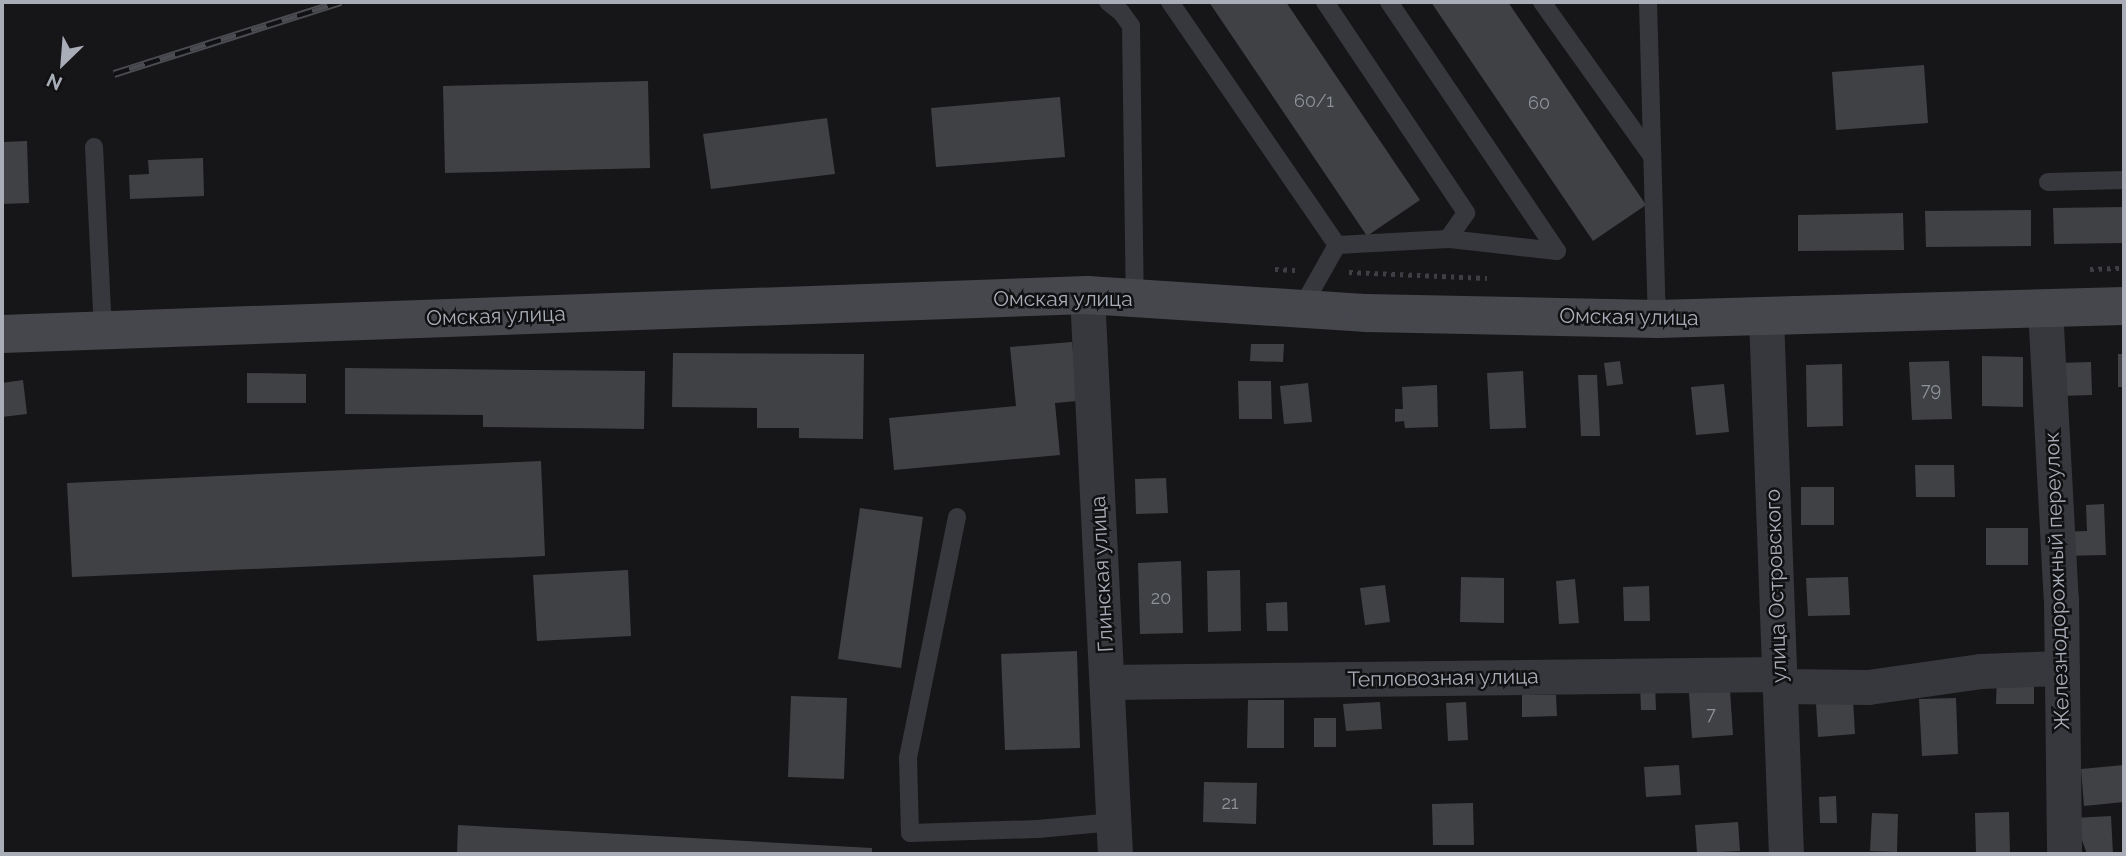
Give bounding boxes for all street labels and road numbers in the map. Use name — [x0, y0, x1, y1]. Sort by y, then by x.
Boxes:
street label: Омская улица — [993, 286, 1133, 312]
street label: Омская улица — [426, 301, 566, 331]
street label: Омская улица — [1559, 303, 1699, 331]
street label: Железнодорожный переулок — [2039, 432, 2075, 730]
street label: улица Островского — [1760, 489, 1792, 683]
street label: Глинская улица — [1085, 495, 1119, 653]
street label: Тепловозная улица — [1347, 664, 1539, 692]

